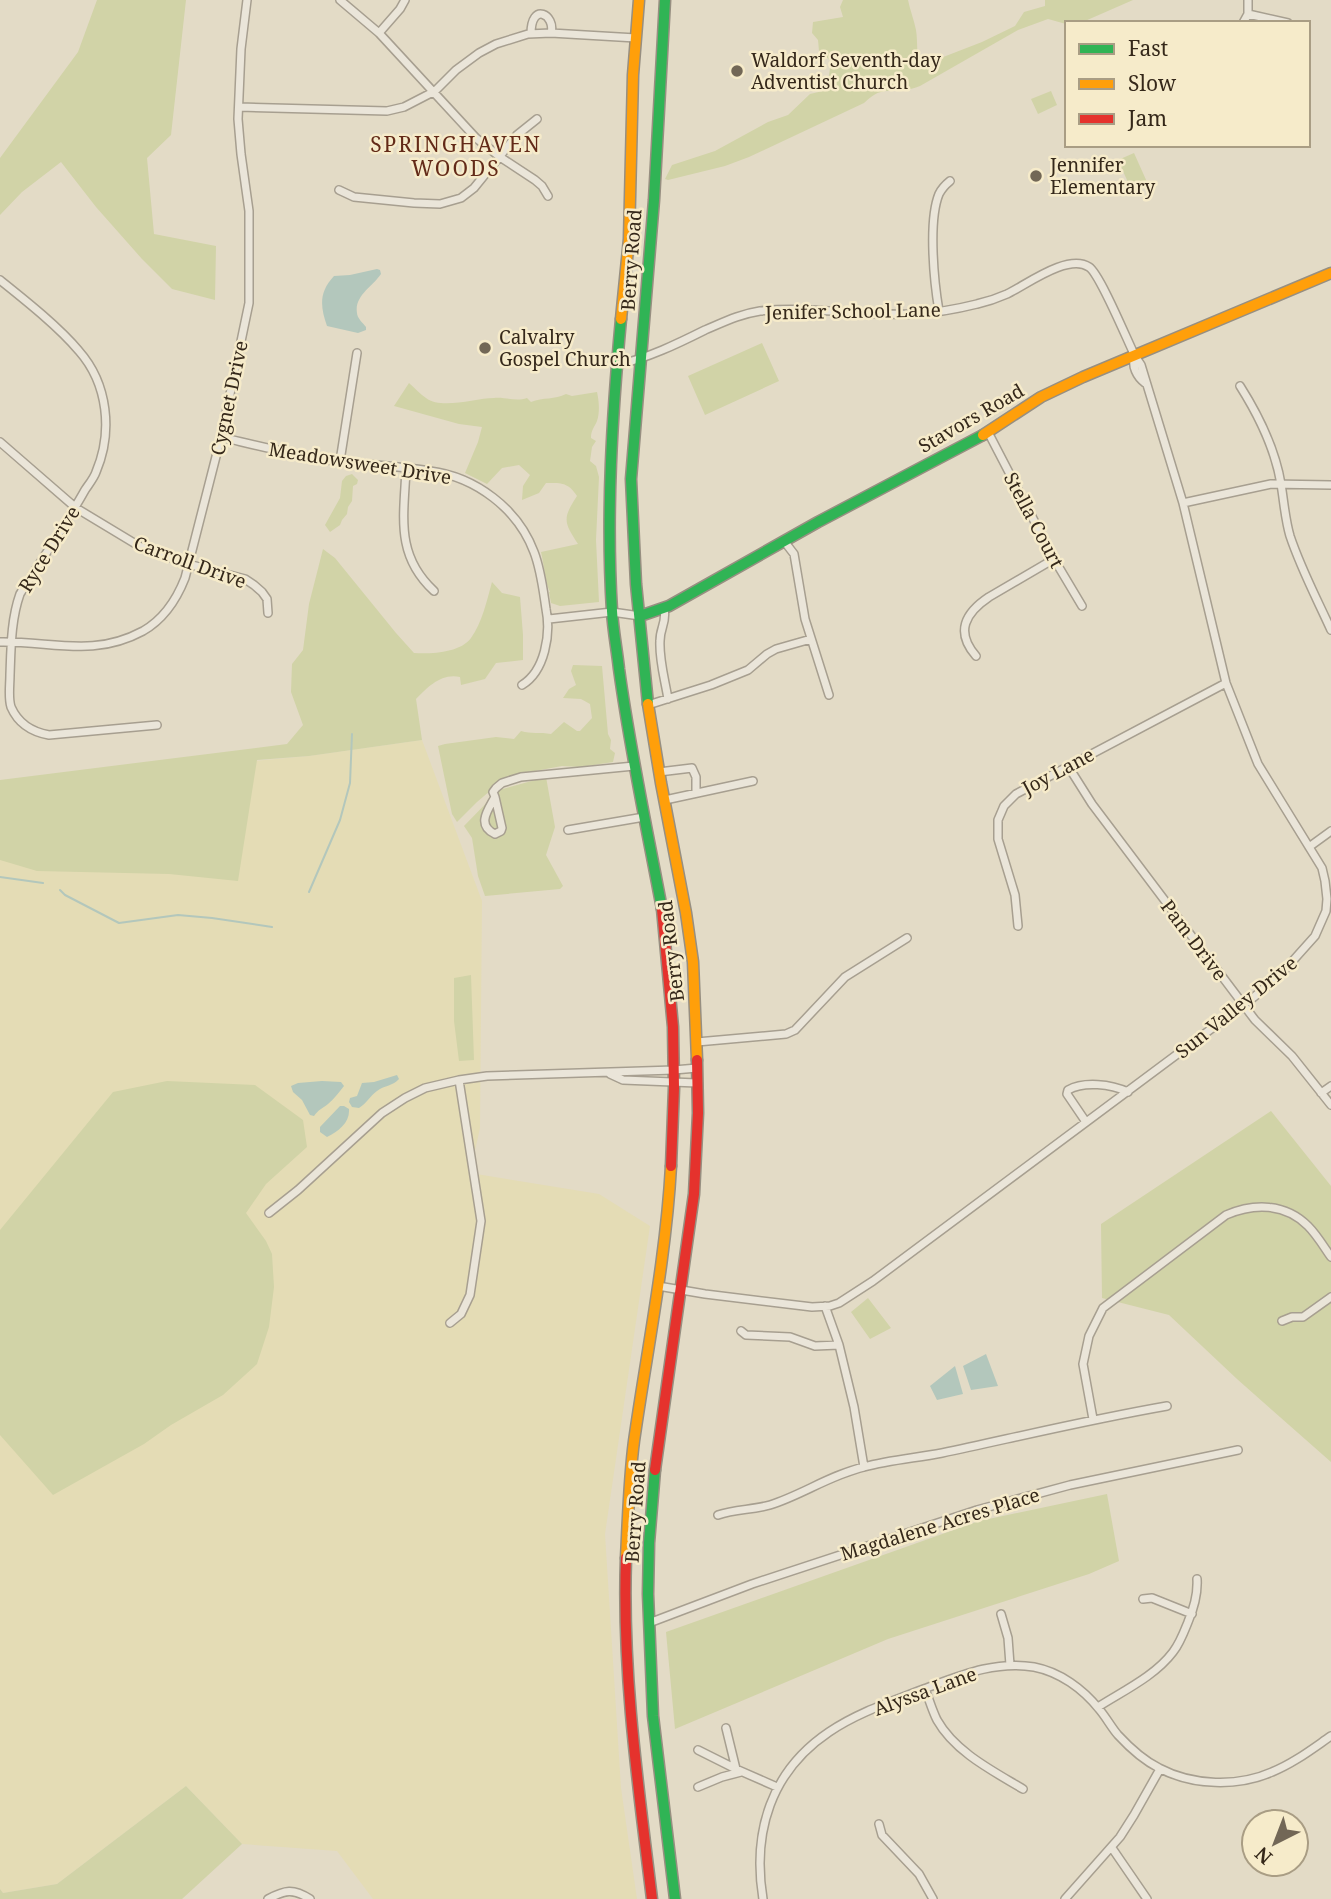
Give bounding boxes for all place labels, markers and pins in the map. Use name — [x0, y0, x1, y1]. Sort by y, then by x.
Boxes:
place label: Waldorf Seventh-day Adventist Church — [751, 47, 941, 95]
marker: Waldorf Seventh-day Adventist Church — [729, 63, 745, 79]
place label: Jennifer Elementary — [1049, 152, 1156, 200]
marker: Jennifer Elementary — [1028, 168, 1044, 184]
place label: Calvalry Gospel Church — [499, 324, 631, 372]
marker: Calvalry Gospel Church — [477, 340, 493, 356]

